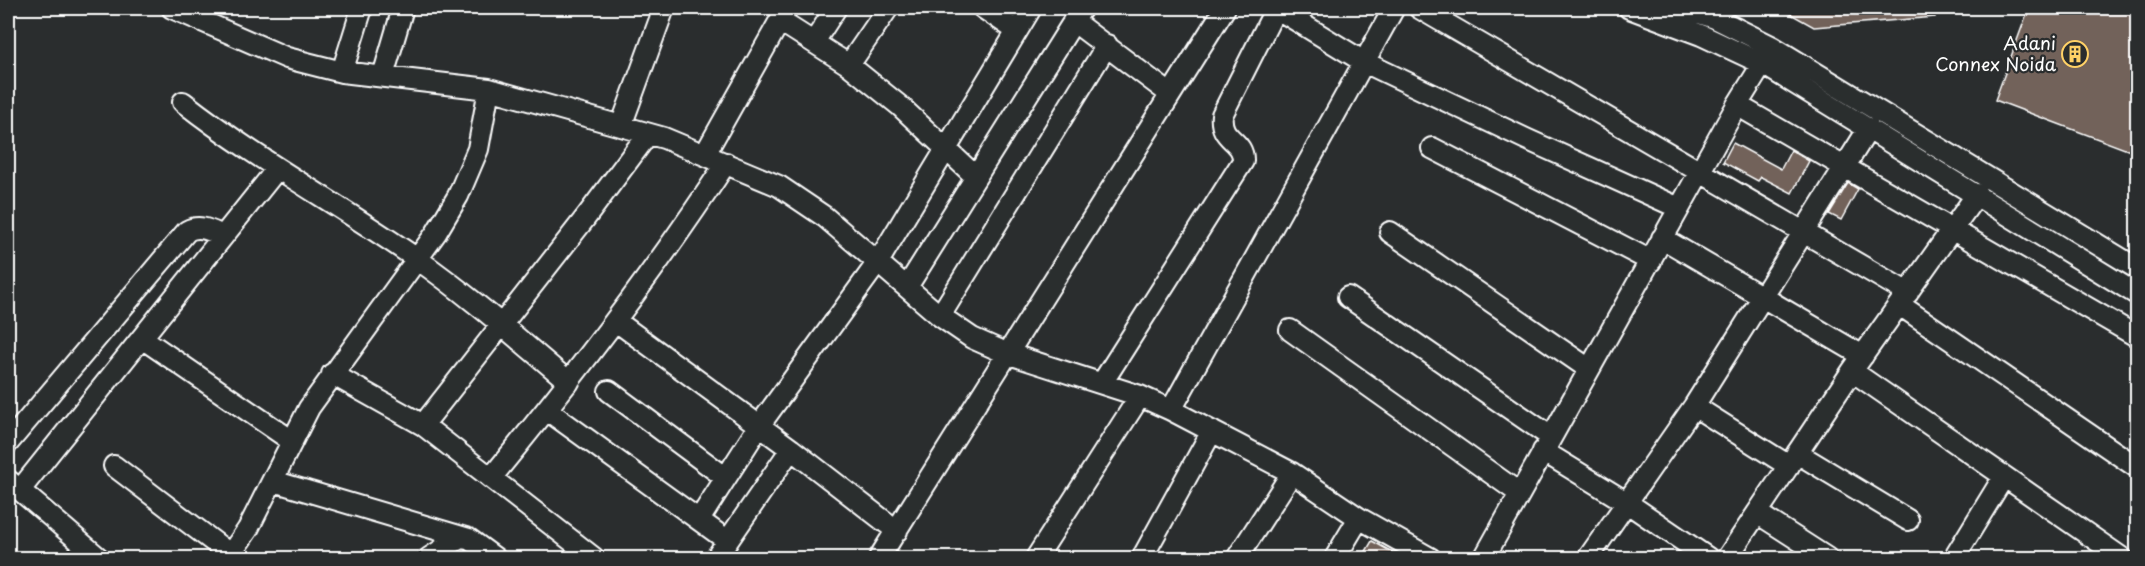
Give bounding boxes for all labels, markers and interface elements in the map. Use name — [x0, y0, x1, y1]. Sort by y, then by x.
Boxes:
place label: Adani Connex Noida — [1935, 29, 2057, 77]
building icon: Adani Connex Noida — [2060, 39, 2090, 69]

